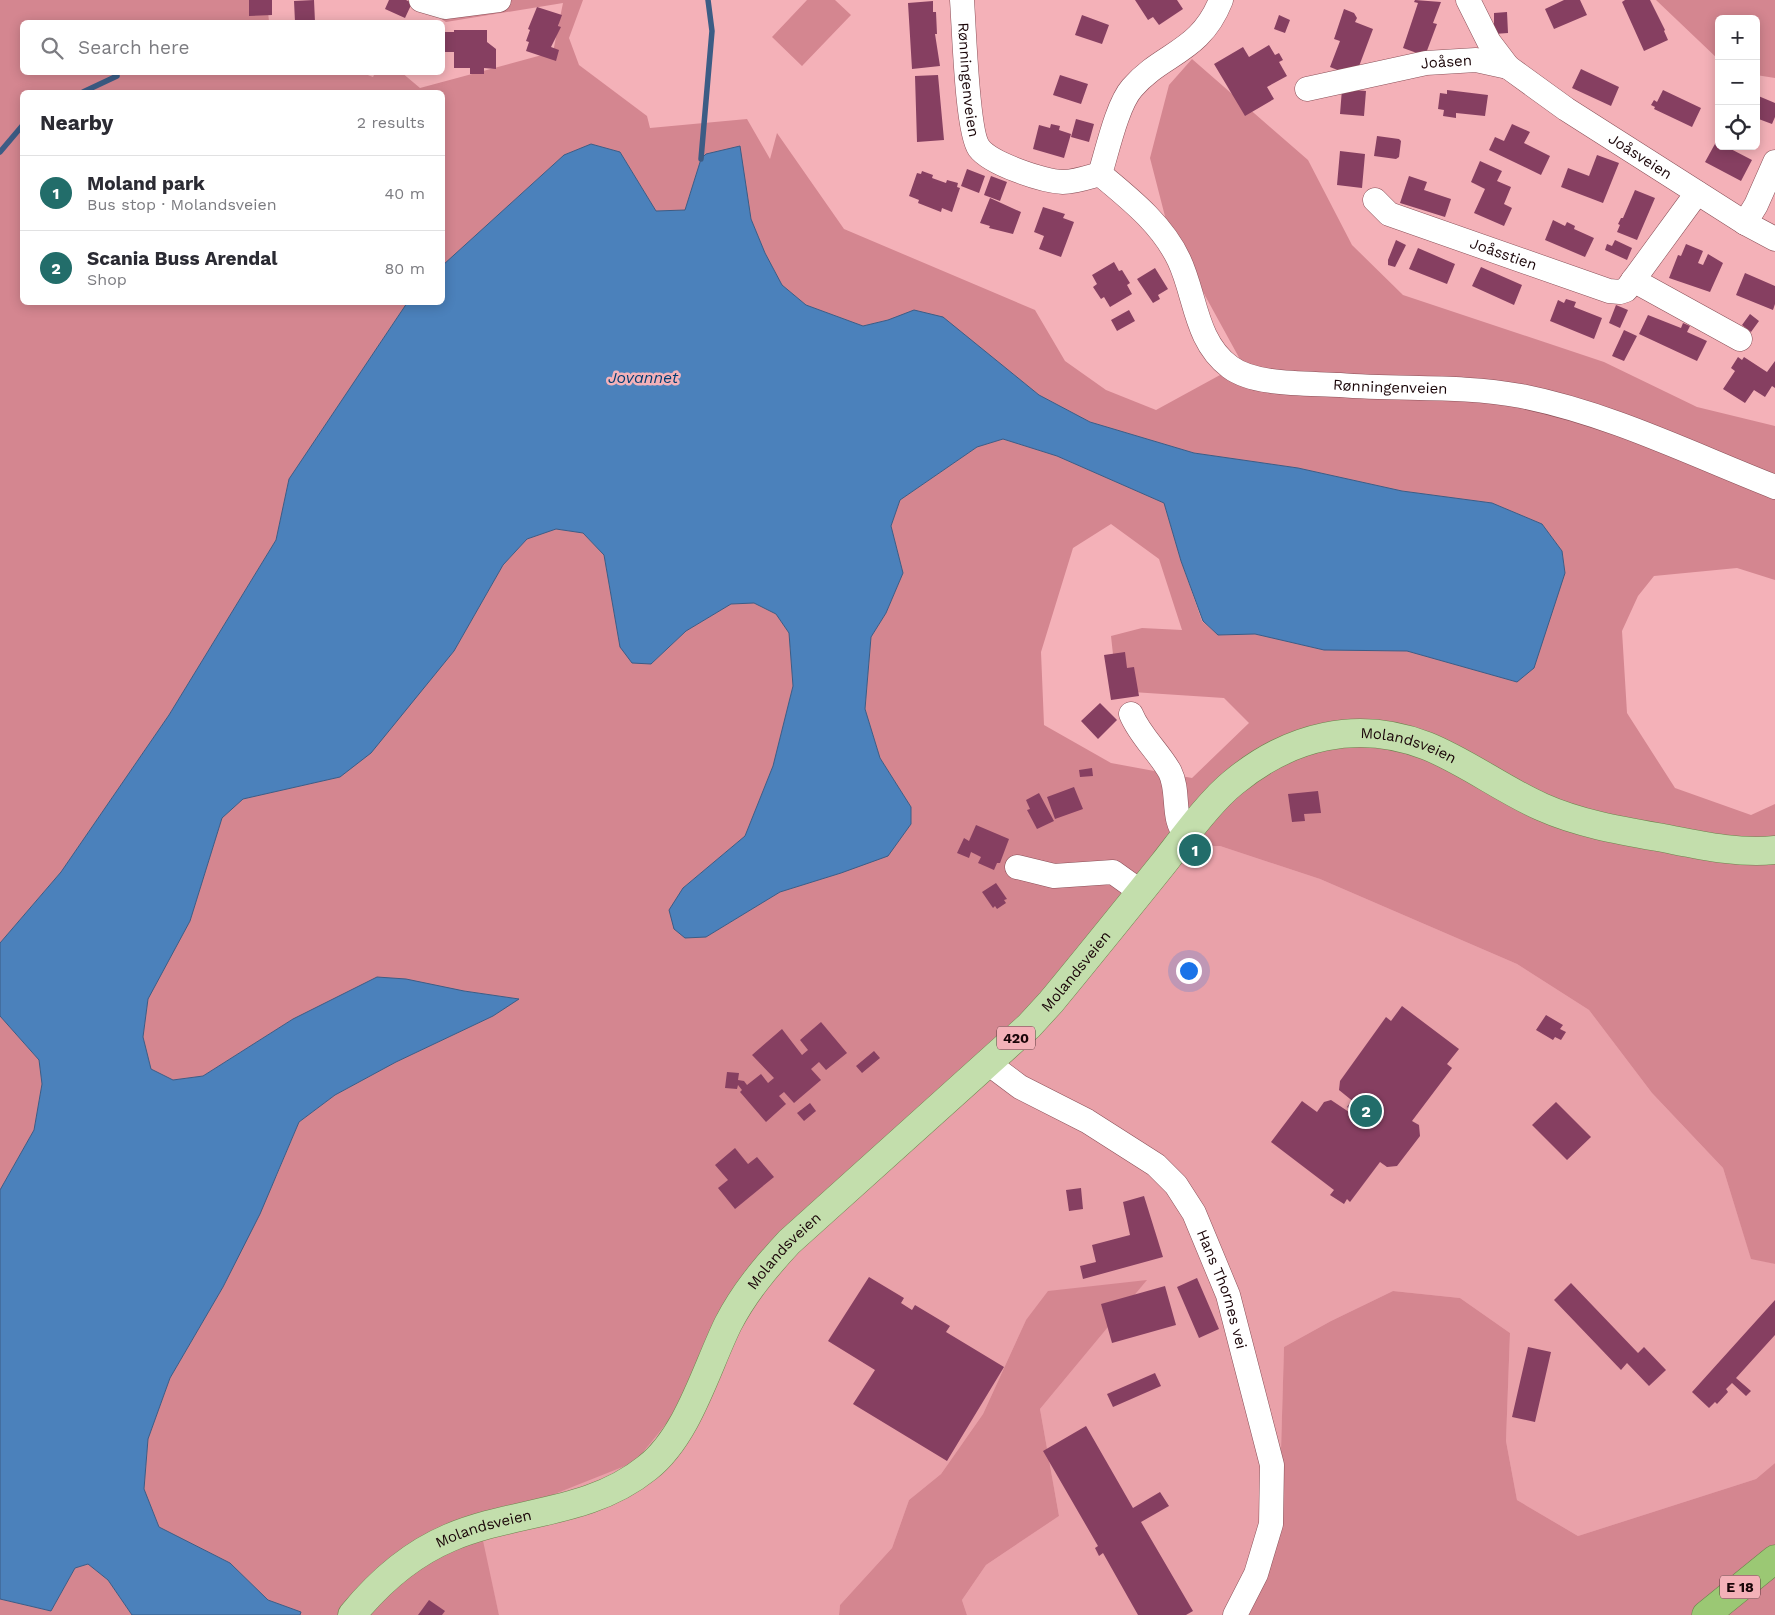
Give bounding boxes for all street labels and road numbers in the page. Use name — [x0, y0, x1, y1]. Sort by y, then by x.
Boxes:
street label: Rønningenveien — [954, 22, 983, 139]
street label: Joåsen — [1419, 51, 1473, 73]
street label: Joåsveien — [1605, 129, 1675, 183]
street label: Joåsstien — [1467, 234, 1539, 274]
street label: Rønningenveien — [1333, 376, 1448, 398]
street label: Molandsveien — [1360, 724, 1460, 767]
street label: Molandsveien — [1037, 927, 1115, 1016]
road number: 420 — [997, 1026, 1035, 1050]
street label: Molandsveien — [743, 1209, 825, 1293]
street label: Hans Thornes vei — [1193, 1227, 1251, 1351]
street label: Molandsveien — [432, 1506, 533, 1552]
road number: E 18 — [1720, 1575, 1760, 1598]

